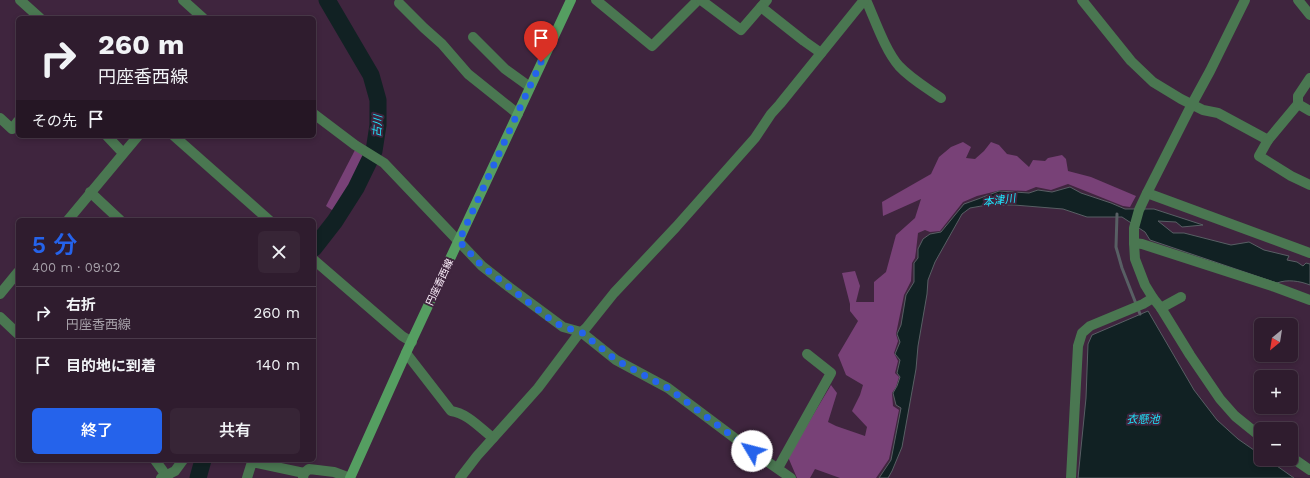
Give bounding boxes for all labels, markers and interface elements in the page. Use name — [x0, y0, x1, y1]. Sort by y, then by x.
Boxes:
pin — [524, 21, 558, 62]
icon: arrive — [530, 27, 552, 49]
text: 260 m — [98, 28, 184, 61]
icon: right — [32, 32, 84, 84]
text: 円座香西線 — [98, 66, 188, 87]
icon: arrive — [85, 108, 107, 130]
text: その先 — [32, 112, 77, 130]
water label: 古川 — [370, 114, 385, 137]
water label: 本津川 — [982, 192, 1017, 209]
text: 5 分 — [32, 231, 77, 259]
button: close — [258, 231, 300, 273]
street label: 円座香西線 — [424, 257, 455, 307]
text: 400 m · 09:02 — [32, 260, 120, 275]
text: 右折 — [66, 296, 96, 314]
icon: right — [32, 302, 54, 324]
text: 260 m — [253, 304, 300, 322]
text: 円座香西線 — [66, 317, 131, 332]
north arrow — [1254, 318, 1298, 362]
map controls — [1254, 318, 1298, 466]
icon: arrive — [32, 354, 54, 376]
text: 140 m — [256, 356, 300, 374]
text: 目的地に到着 — [66, 357, 156, 375]
button: + — [1254, 370, 1298, 414]
button: 終了 — [32, 408, 162, 454]
button: 共有 — [170, 408, 300, 454]
water label: 衣懸池 — [1127, 413, 1160, 426]
button: − — [1254, 422, 1298, 466]
position arrow — [731, 430, 773, 472]

